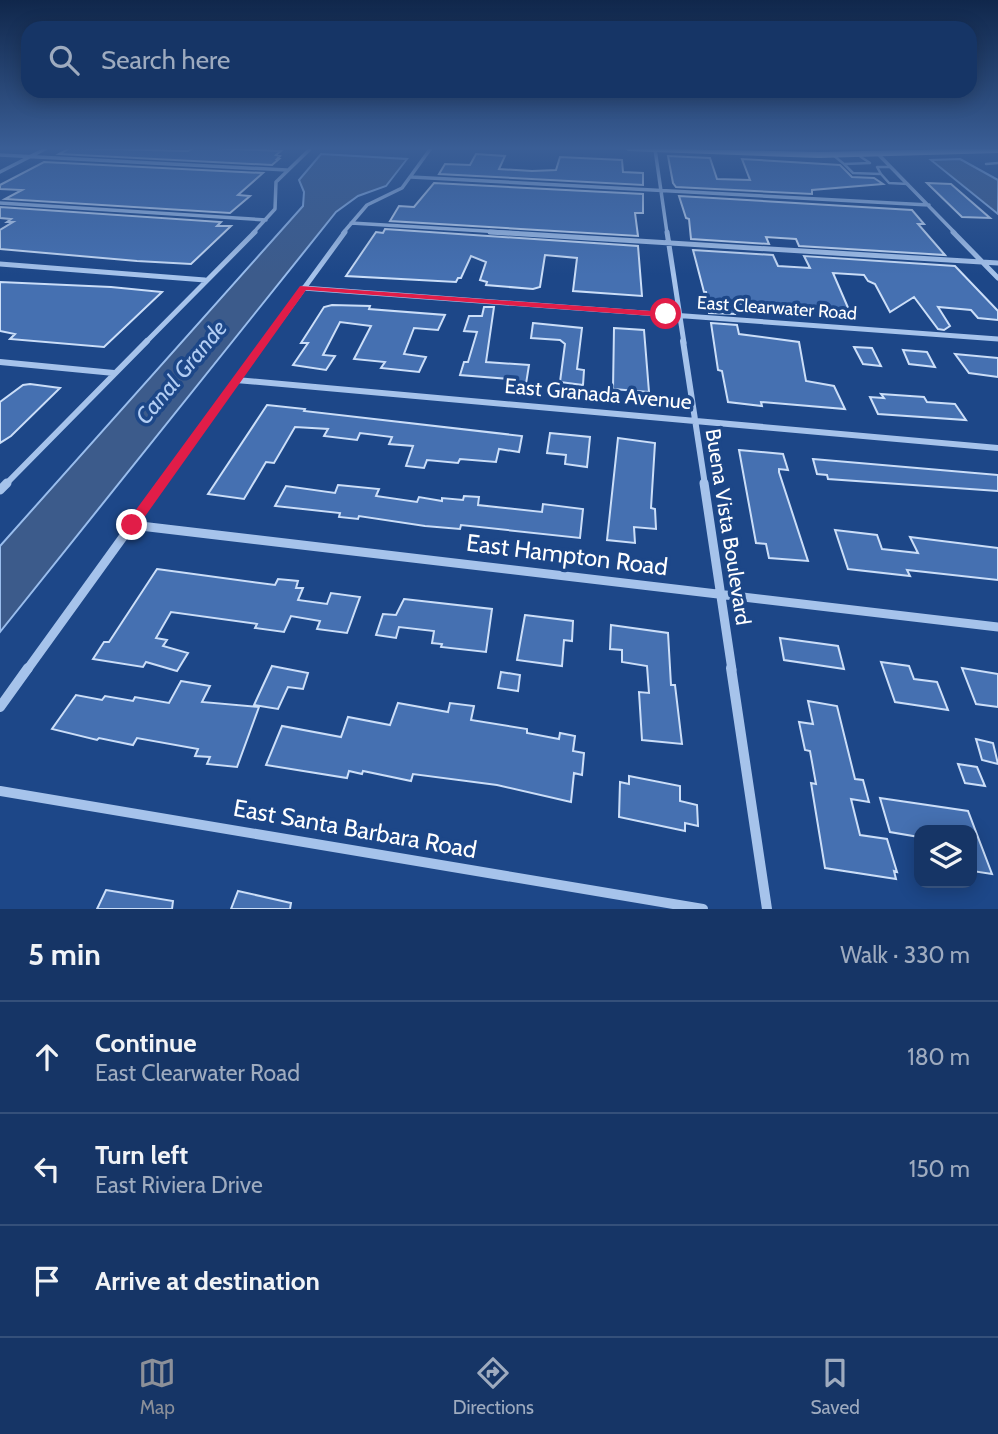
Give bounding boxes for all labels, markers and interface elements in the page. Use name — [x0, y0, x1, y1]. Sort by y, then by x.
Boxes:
search box — [21, 21, 977, 98]
icon: search — [45, 41, 83, 79]
text: Search here — [101, 44, 230, 76]
street label: East Clearwater Road — [696, 291, 858, 325]
route start — [650, 298, 681, 329]
water label: Canal Grande — [129, 314, 233, 430]
street label: East Granada Avenue — [503, 373, 693, 414]
street label: Buena Vista Boulevard — [701, 427, 756, 627]
route end — [116, 509, 147, 540]
street label: East Hampton Road — [465, 528, 669, 581]
street label: East Santa Barbara Road — [231, 793, 479, 864]
map controls — [914, 825, 977, 888]
button: layers — [914, 825, 977, 888]
text: 5 min — [28, 936, 101, 973]
text: Walk · 330 m — [840, 941, 970, 969]
text: Continue — [95, 1027, 197, 1059]
icon: ahead — [28, 1038, 66, 1076]
text: 180 m — [907, 1043, 970, 1071]
text: East Clearwater Road — [95, 1059, 300, 1087]
text: Turn left — [95, 1139, 188, 1171]
icon: left — [28, 1150, 66, 1188]
text: 150 m — [909, 1155, 970, 1183]
text: East Riviera Drive — [95, 1171, 263, 1199]
icon: arrive — [28, 1262, 66, 1300]
text: Arrive at destination — [95, 1265, 320, 1297]
tab: Map — [138, 1354, 176, 1419]
tab: Directions — [453, 1354, 534, 1419]
tab: Saved — [810, 1354, 860, 1419]

